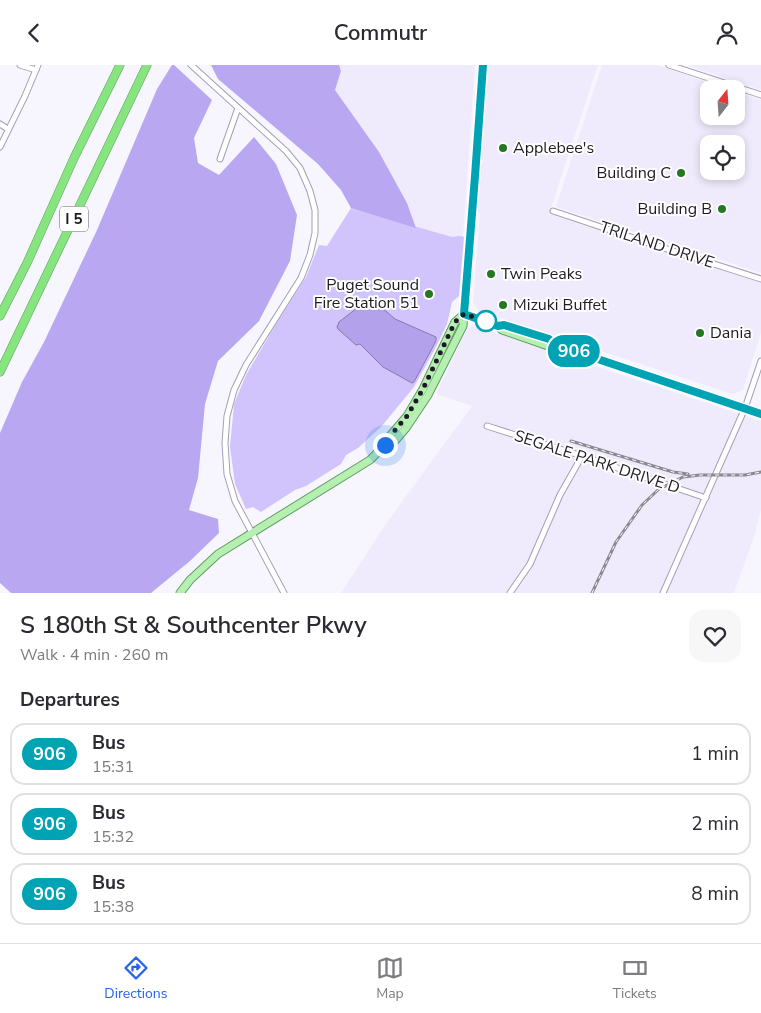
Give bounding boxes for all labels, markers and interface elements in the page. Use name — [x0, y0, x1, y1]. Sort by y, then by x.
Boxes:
text: Commutr — [334, 18, 427, 48]
icon: back — [20, 19, 48, 47]
icon: person — [713, 19, 741, 47]
north arrow — [700, 80, 745, 125]
map controls — [700, 80, 745, 180]
button: locate — [700, 135, 745, 180]
place label: Applebee's — [513, 137, 594, 159]
marker: Applebee's — [497, 142, 509, 154]
place label: Building C — [596, 162, 671, 184]
marker: Building C — [675, 167, 687, 179]
place label: Building B — [637, 198, 712, 220]
marker: Building B — [716, 203, 728, 215]
road number: I 5 — [60, 207, 88, 231]
street label: TRILAND DRIVE — [597, 216, 717, 274]
place label: Twin Peaks — [501, 263, 582, 285]
marker: Twin Peaks — [485, 268, 497, 280]
place label: Puget Sound Fire Station 51 — [314, 274, 419, 314]
marker: Puget Sound Fire Station 51 — [423, 288, 435, 300]
place label: Mizuki Buffet — [513, 294, 607, 316]
marker: Mizuki Buffet — [497, 299, 509, 311]
unlabelled marker — [475, 310, 497, 332]
place label: Dania — [710, 322, 752, 344]
marker: Dania — [694, 327, 706, 339]
line badge: 906 — [545, 335, 603, 367]
text: 906 — [558, 339, 590, 363]
street label: SEGALE PARK DRIVE D — [511, 425, 683, 499]
your location — [373, 433, 398, 458]
text: S 180th St & Southcenter Pkwy — [20, 609, 367, 641]
button: heart — [689, 610, 741, 662]
text: Walk · 4 min · 260 m — [20, 644, 168, 666]
text: Departures — [20, 687, 120, 713]
text: Bus — [92, 730, 125, 756]
text: 1 min — [691, 741, 739, 767]
text: 906 — [33, 742, 66, 766]
text: 15:31 — [92, 756, 134, 778]
text: Bus — [92, 800, 125, 826]
text: 2 min — [691, 811, 739, 837]
text: 906 — [33, 812, 66, 836]
text: 15:32 — [92, 826, 134, 848]
text: Bus — [92, 870, 125, 896]
text: 8 min — [691, 881, 739, 907]
text: 906 — [33, 882, 66, 906]
text: 15:38 — [92, 896, 134, 918]
tab: Directions — [104, 954, 167, 1003]
tab: Map — [376, 954, 404, 1003]
tab: Tickets — [613, 954, 657, 1003]

